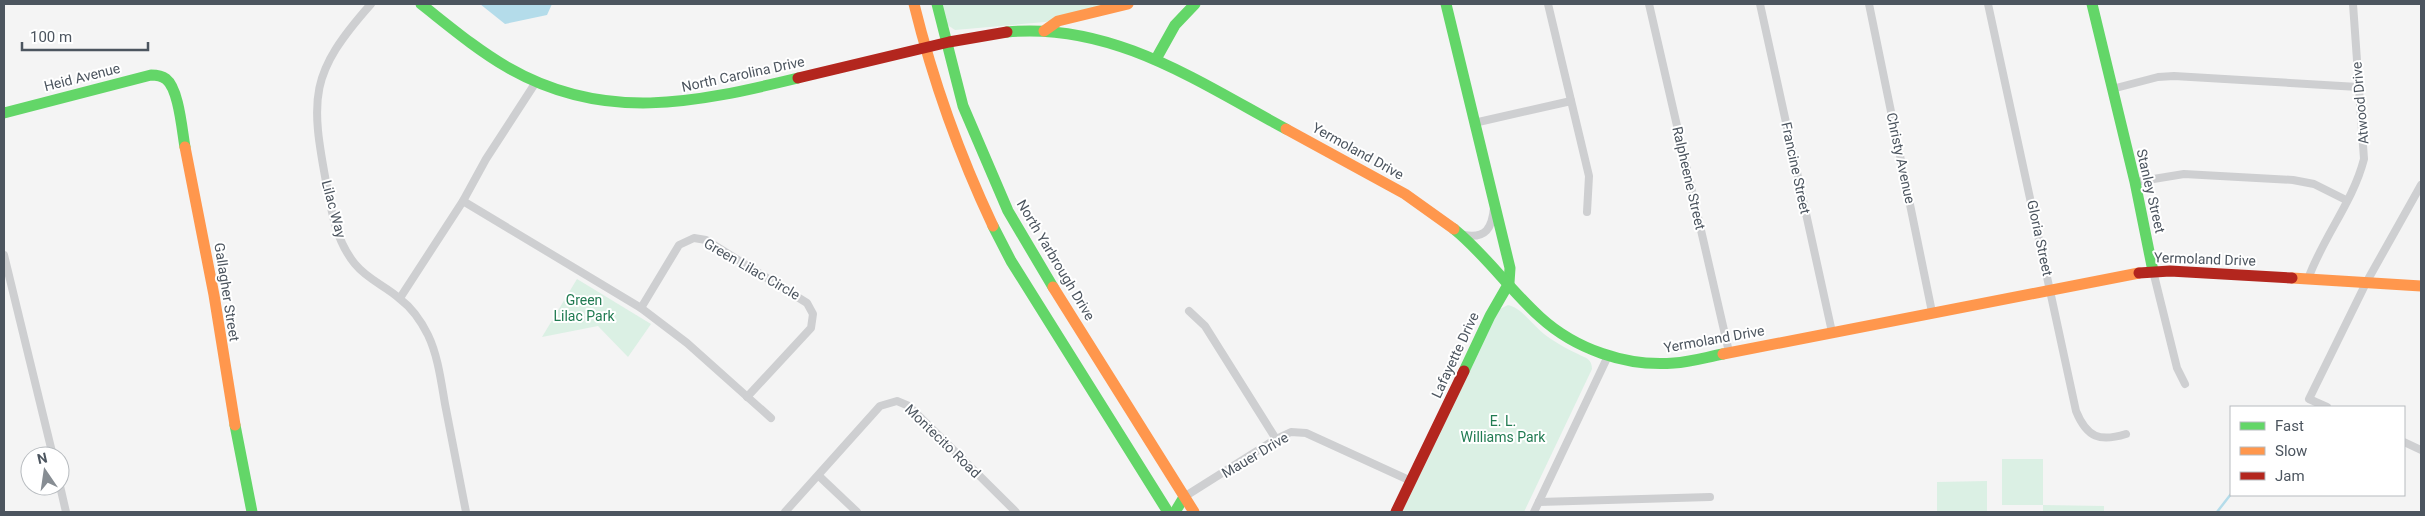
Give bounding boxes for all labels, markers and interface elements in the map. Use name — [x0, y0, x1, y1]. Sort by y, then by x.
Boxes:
scale bar — [22, 20, 149, 52]
text: 100 m — [30, 28, 72, 46]
street label: North Carolina Drive — [680, 53, 806, 95]
street label: Heid Avenue — [42, 60, 122, 94]
street label: Atwood Drive — [2348, 61, 2372, 145]
street label: Christy Avenue — [1884, 111, 1918, 205]
street label: Yermoland Drive — [1310, 119, 1406, 183]
street label: Francine Street — [1778, 121, 1814, 216]
street label: Ralpheene Street — [1669, 125, 1709, 232]
street label: Stanley Street — [2134, 147, 2169, 235]
street label: Lilac Way — [319, 178, 349, 240]
street label: North Yarbrough Drive — [1014, 197, 1098, 323]
street label: Gloria Street — [2024, 199, 2056, 278]
street label: Green Lilac Circle — [701, 235, 803, 303]
street label: Gallagher Street — [211, 241, 243, 343]
street label: Yermoland Drive — [2154, 249, 2256, 269]
park label: Green Lilac Park — [554, 292, 615, 324]
street label: Lafayette Drive — [1428, 309, 1482, 401]
street label: Yermoland Drive — [1662, 322, 1766, 356]
street label: Montecito Road — [902, 401, 984, 481]
legend — [2230, 406, 2405, 496]
park label: E. L. Williams Park — [1461, 413, 1546, 445]
text: Fast — [2275, 417, 2304, 435]
street label: Mauer Drive — [1219, 429, 1291, 481]
text: Slow — [2275, 442, 2307, 460]
north arrow — [20, 446, 70, 496]
text: N — [35, 449, 49, 467]
text: Jam — [2275, 467, 2305, 485]

